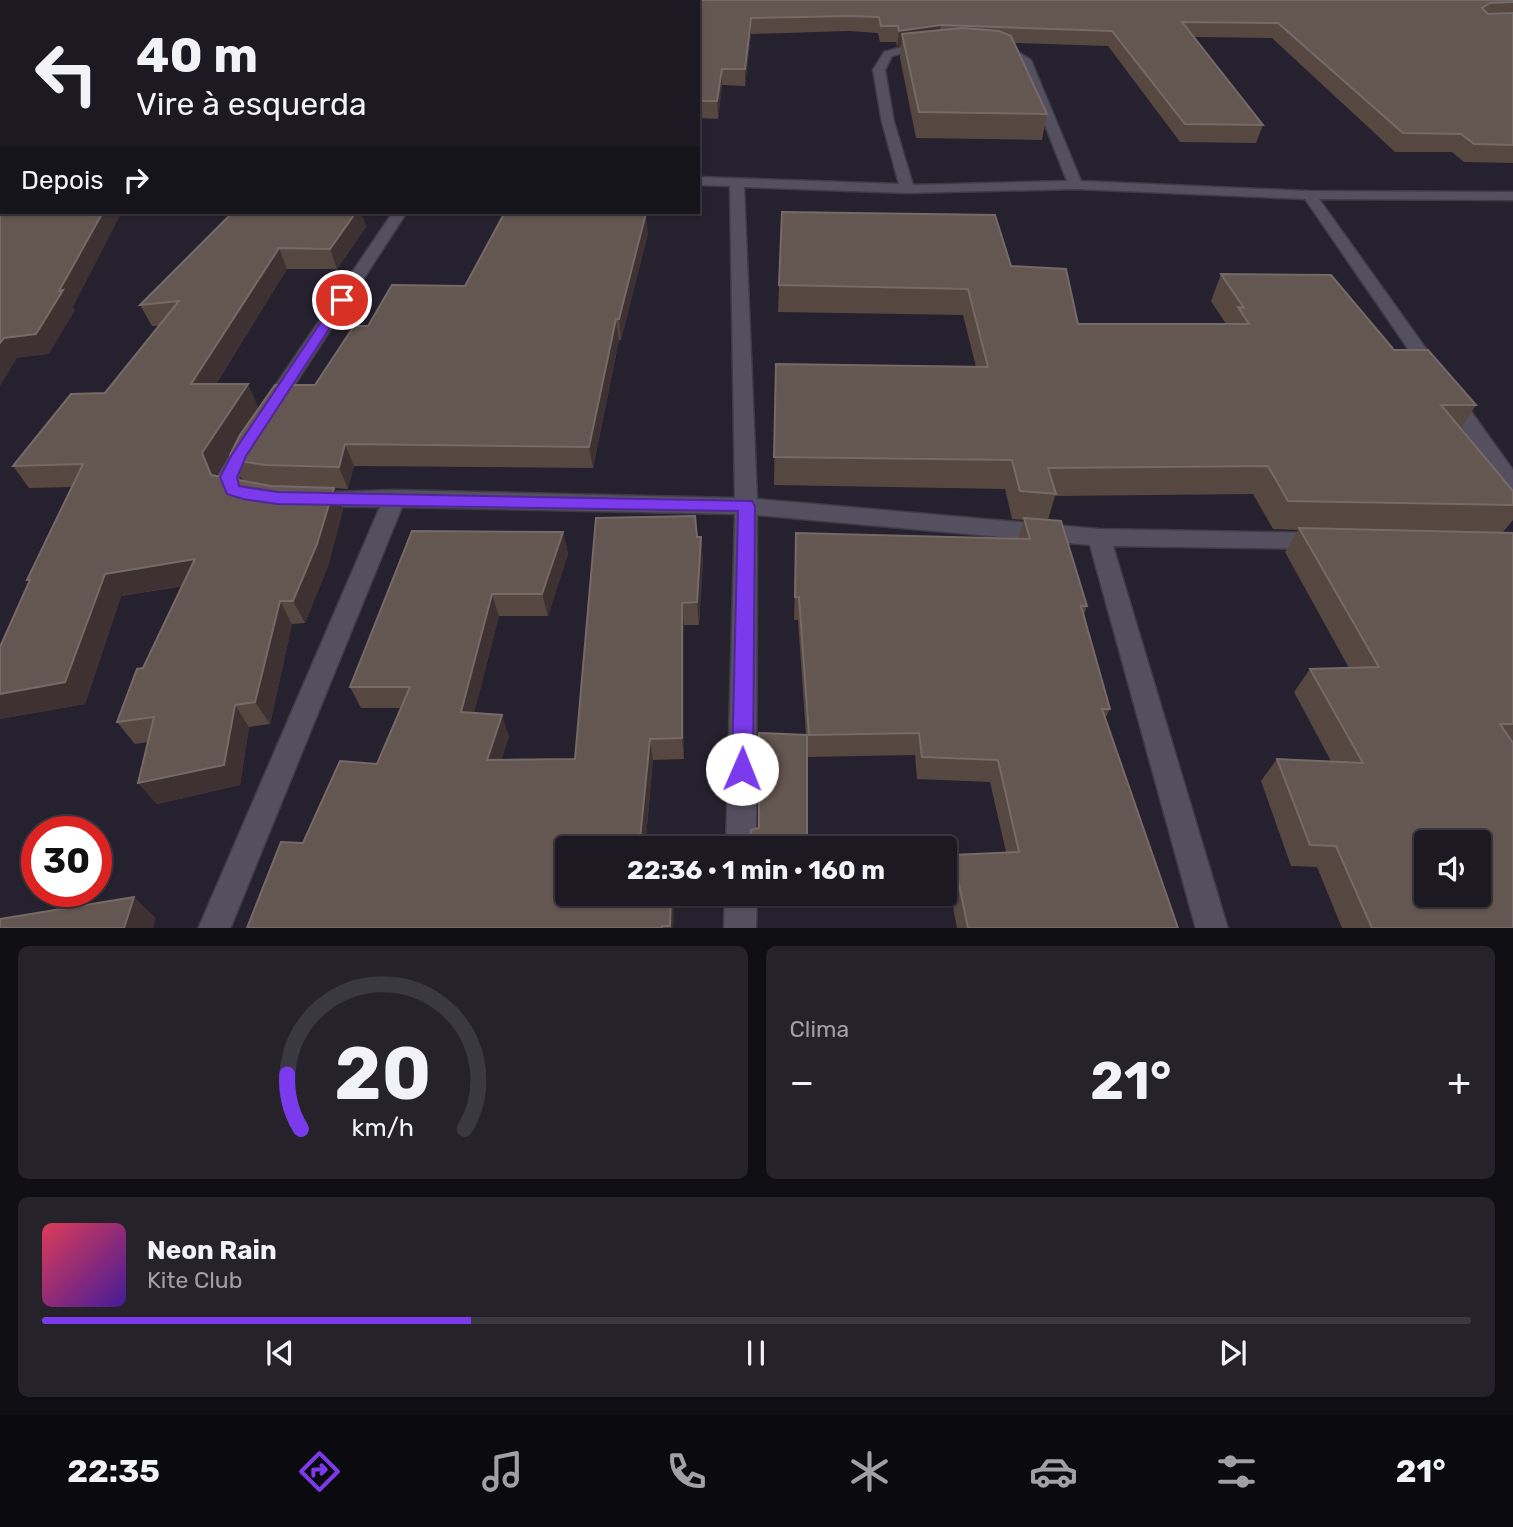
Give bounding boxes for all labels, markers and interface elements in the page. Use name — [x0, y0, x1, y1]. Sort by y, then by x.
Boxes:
text: 40 m — [136, 26, 258, 84]
icon: left — [21, 28, 112, 119]
text: Vire à esquerda — [136, 85, 367, 123]
icon: right — [117, 161, 155, 199]
text: Depois — [21, 165, 103, 196]
pin — [312, 270, 372, 330]
icon: arrive — [323, 281, 361, 319]
position arrow — [705, 732, 779, 806]
speed limit sign: 30 — [21, 816, 112, 907]
map controls — [1414, 830, 1491, 907]
button: sound — [1414, 830, 1491, 907]
text: 22:36 · 1 min · 160 m — [627, 855, 885, 886]
text: Clima — [790, 1015, 849, 1043]
text: 20 — [334, 1031, 431, 1117]
text: 21° — [1090, 1050, 1171, 1112]
text: − — [790, 1059, 814, 1105]
text: + — [1447, 1059, 1471, 1105]
text: km/h — [352, 1112, 414, 1141]
text: Neon Rain — [147, 1235, 277, 1266]
text: Kite Club — [147, 1266, 242, 1294]
icon: previous — [261, 1334, 299, 1372]
icon: pause — [737, 1334, 775, 1372]
icon: next — [1214, 1334, 1252, 1372]
icon: directions — [295, 1447, 344, 1496]
icon: music — [478, 1447, 527, 1496]
icon: phone — [662, 1447, 711, 1496]
icon: climate — [845, 1447, 894, 1496]
icon: car — [1029, 1447, 1078, 1496]
icon: filters — [1212, 1447, 1261, 1496]
text: 22:35 — [67, 1452, 160, 1490]
text: 21° — [1396, 1452, 1446, 1490]

